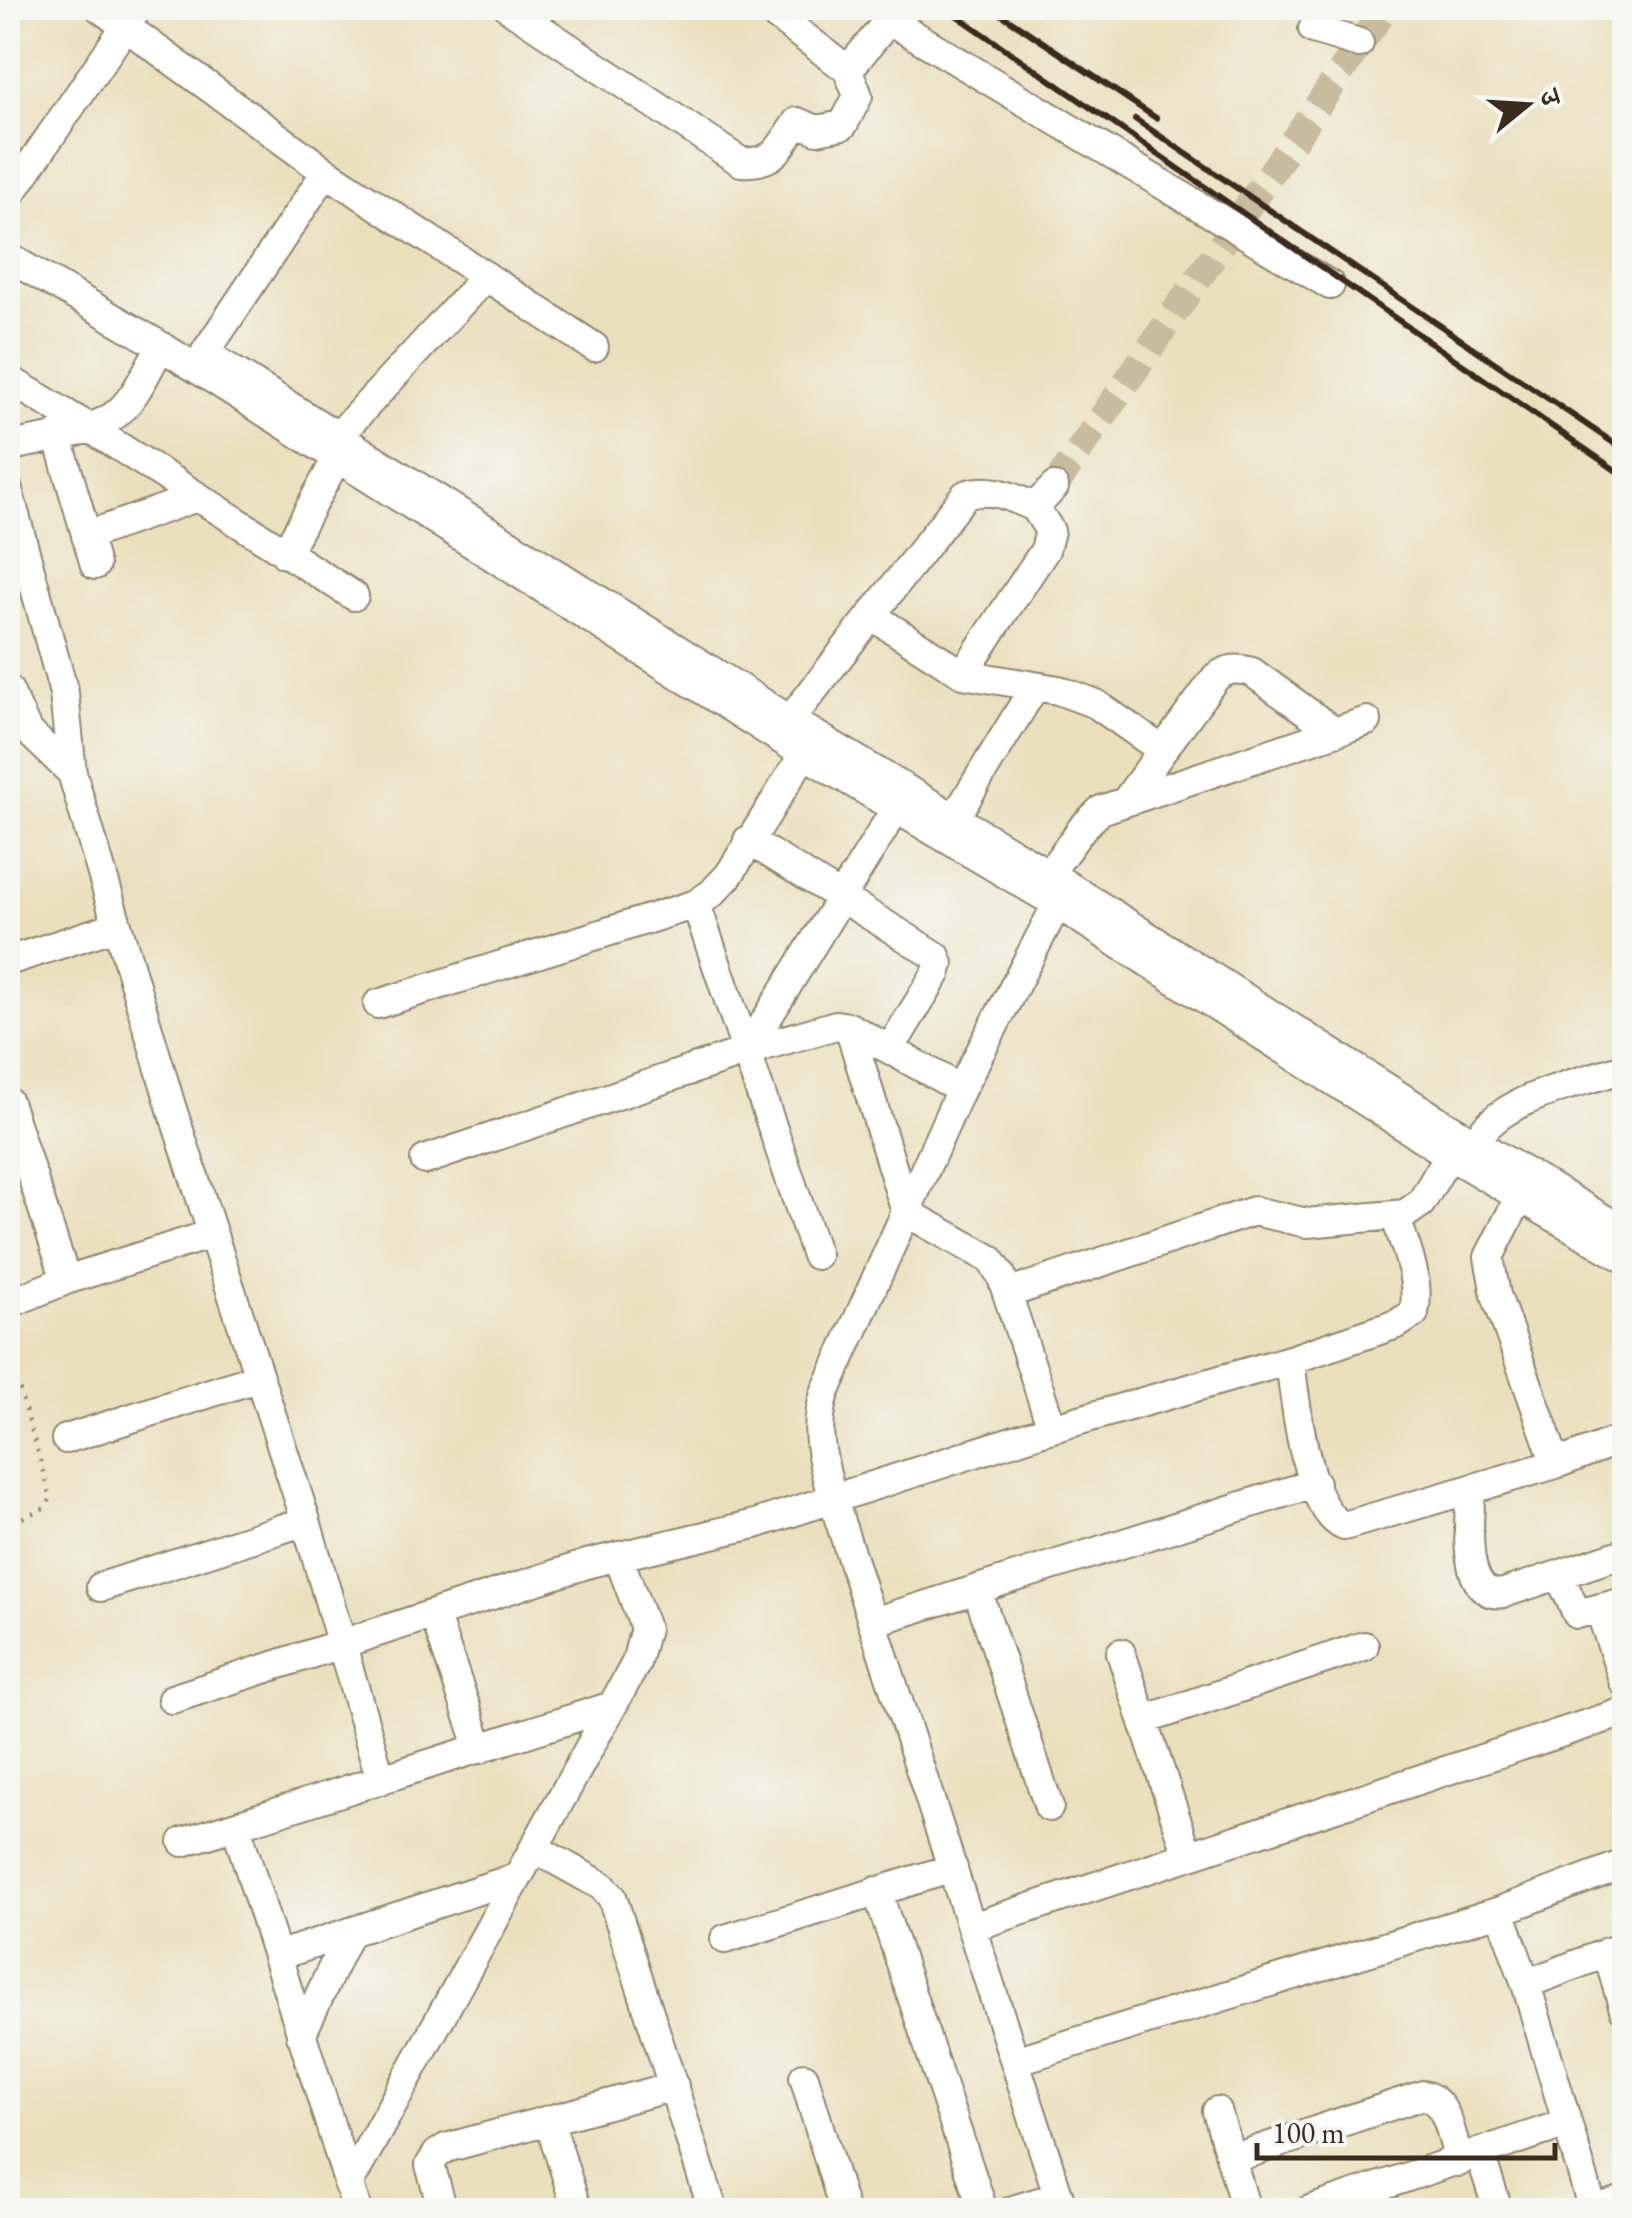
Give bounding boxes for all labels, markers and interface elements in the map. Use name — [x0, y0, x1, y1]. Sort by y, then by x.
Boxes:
north arrow — [1477, 55, 1577, 155]
text: उ — [1531, 83, 1571, 111]
scale bar — [1257, 2098, 1554, 2160]
text: 100 m — [1272, 2113, 1345, 2152]

